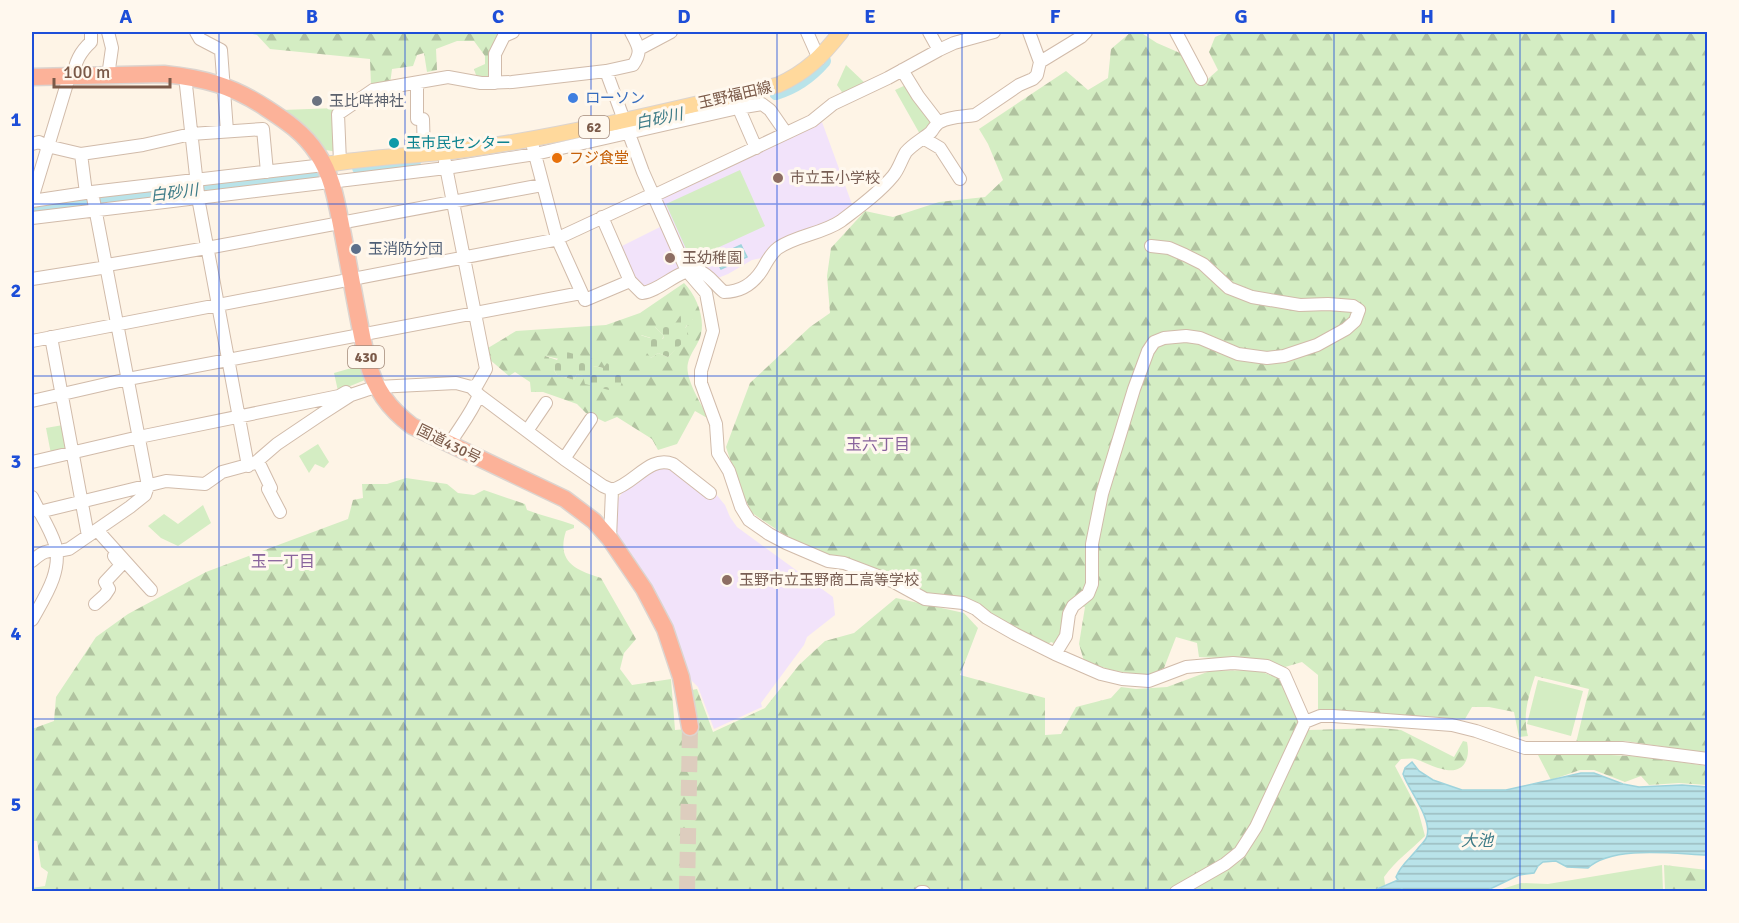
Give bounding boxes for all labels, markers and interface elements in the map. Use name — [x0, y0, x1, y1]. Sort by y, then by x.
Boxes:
text: A — [120, 4, 133, 29]
text: B — [306, 4, 318, 29]
text: C — [492, 4, 504, 29]
text: D — [677, 4, 691, 29]
text: E — [864, 4, 876, 29]
text: F — [1050, 4, 1061, 29]
text: G — [1234, 4, 1248, 29]
text: H — [1420, 4, 1434, 29]
text: I — [1610, 4, 1616, 29]
scale bar — [54, 51, 170, 89]
text: 100 m — [63, 61, 110, 83]
street label: 玉野福田線 — [696, 78, 774, 112]
place label: ローソン — [585, 89, 645, 107]
marker: ローソン — [566, 91, 580, 105]
place label: 玉比咩神社 — [329, 92, 404, 110]
marker: 玉比咩神社 — [310, 94, 324, 108]
water label: 白砂川 — [634, 104, 687, 134]
text: 1 — [11, 107, 22, 132]
road number: 62 — [579, 116, 609, 138]
place label: 玉市民センター — [406, 134, 511, 152]
marker: 玉市民センター — [387, 136, 401, 150]
place label: フジ食堂 — [569, 149, 629, 167]
marker: フジ食堂 — [550, 151, 564, 165]
place label: 市立玉小学校 — [790, 169, 880, 187]
marker: 市立玉小学校 — [771, 171, 785, 185]
water label: 白砂川 — [149, 180, 201, 206]
place label: 玉消防分団 — [368, 240, 443, 258]
marker: 玉消防分団 — [349, 242, 363, 256]
place label: 玉幼稚園 — [682, 249, 742, 267]
marker: 玉幼稚園 — [663, 251, 677, 265]
text: 2 — [11, 278, 21, 303]
road number: 430 — [348, 346, 384, 368]
street label: 国道430号 — [414, 421, 484, 467]
district label: 玉六丁目 — [846, 435, 910, 455]
text: 3 — [11, 449, 21, 474]
district label: 玉一丁目 — [251, 552, 315, 572]
place label: 玉野市立玉野商工高等学校 — [739, 571, 919, 589]
marker: 玉野市立玉野商工高等学校 — [720, 573, 734, 587]
text: 4 — [11, 621, 22, 646]
text: 5 — [11, 792, 21, 817]
water label: 大池 — [1461, 831, 1495, 851]

